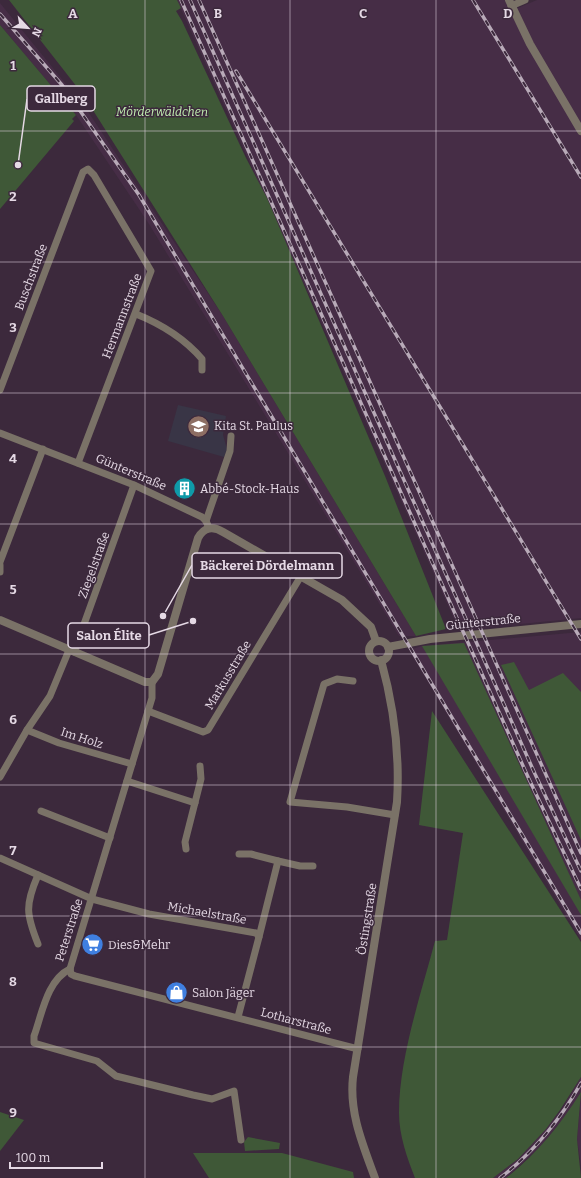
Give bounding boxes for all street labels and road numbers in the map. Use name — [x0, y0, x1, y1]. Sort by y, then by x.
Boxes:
street label: Buschstraße — [12, 242, 50, 312]
street label: Hermannstraße — [99, 271, 145, 361]
street label: Günterstraße — [94, 451, 168, 493]
street label: Ziegelstraße — [75, 530, 113, 600]
street label: Günterstraße — [445, 611, 521, 633]
street label: Markusstraße — [202, 638, 254, 712]
street label: Im Holz — [59, 725, 105, 751]
street label: Östingstraße — [353, 882, 380, 956]
street label: Peterstraße — [52, 897, 86, 963]
street label: Michaelstraße — [166, 899, 248, 927]
street label: Lotharstraße — [259, 1005, 333, 1037]

